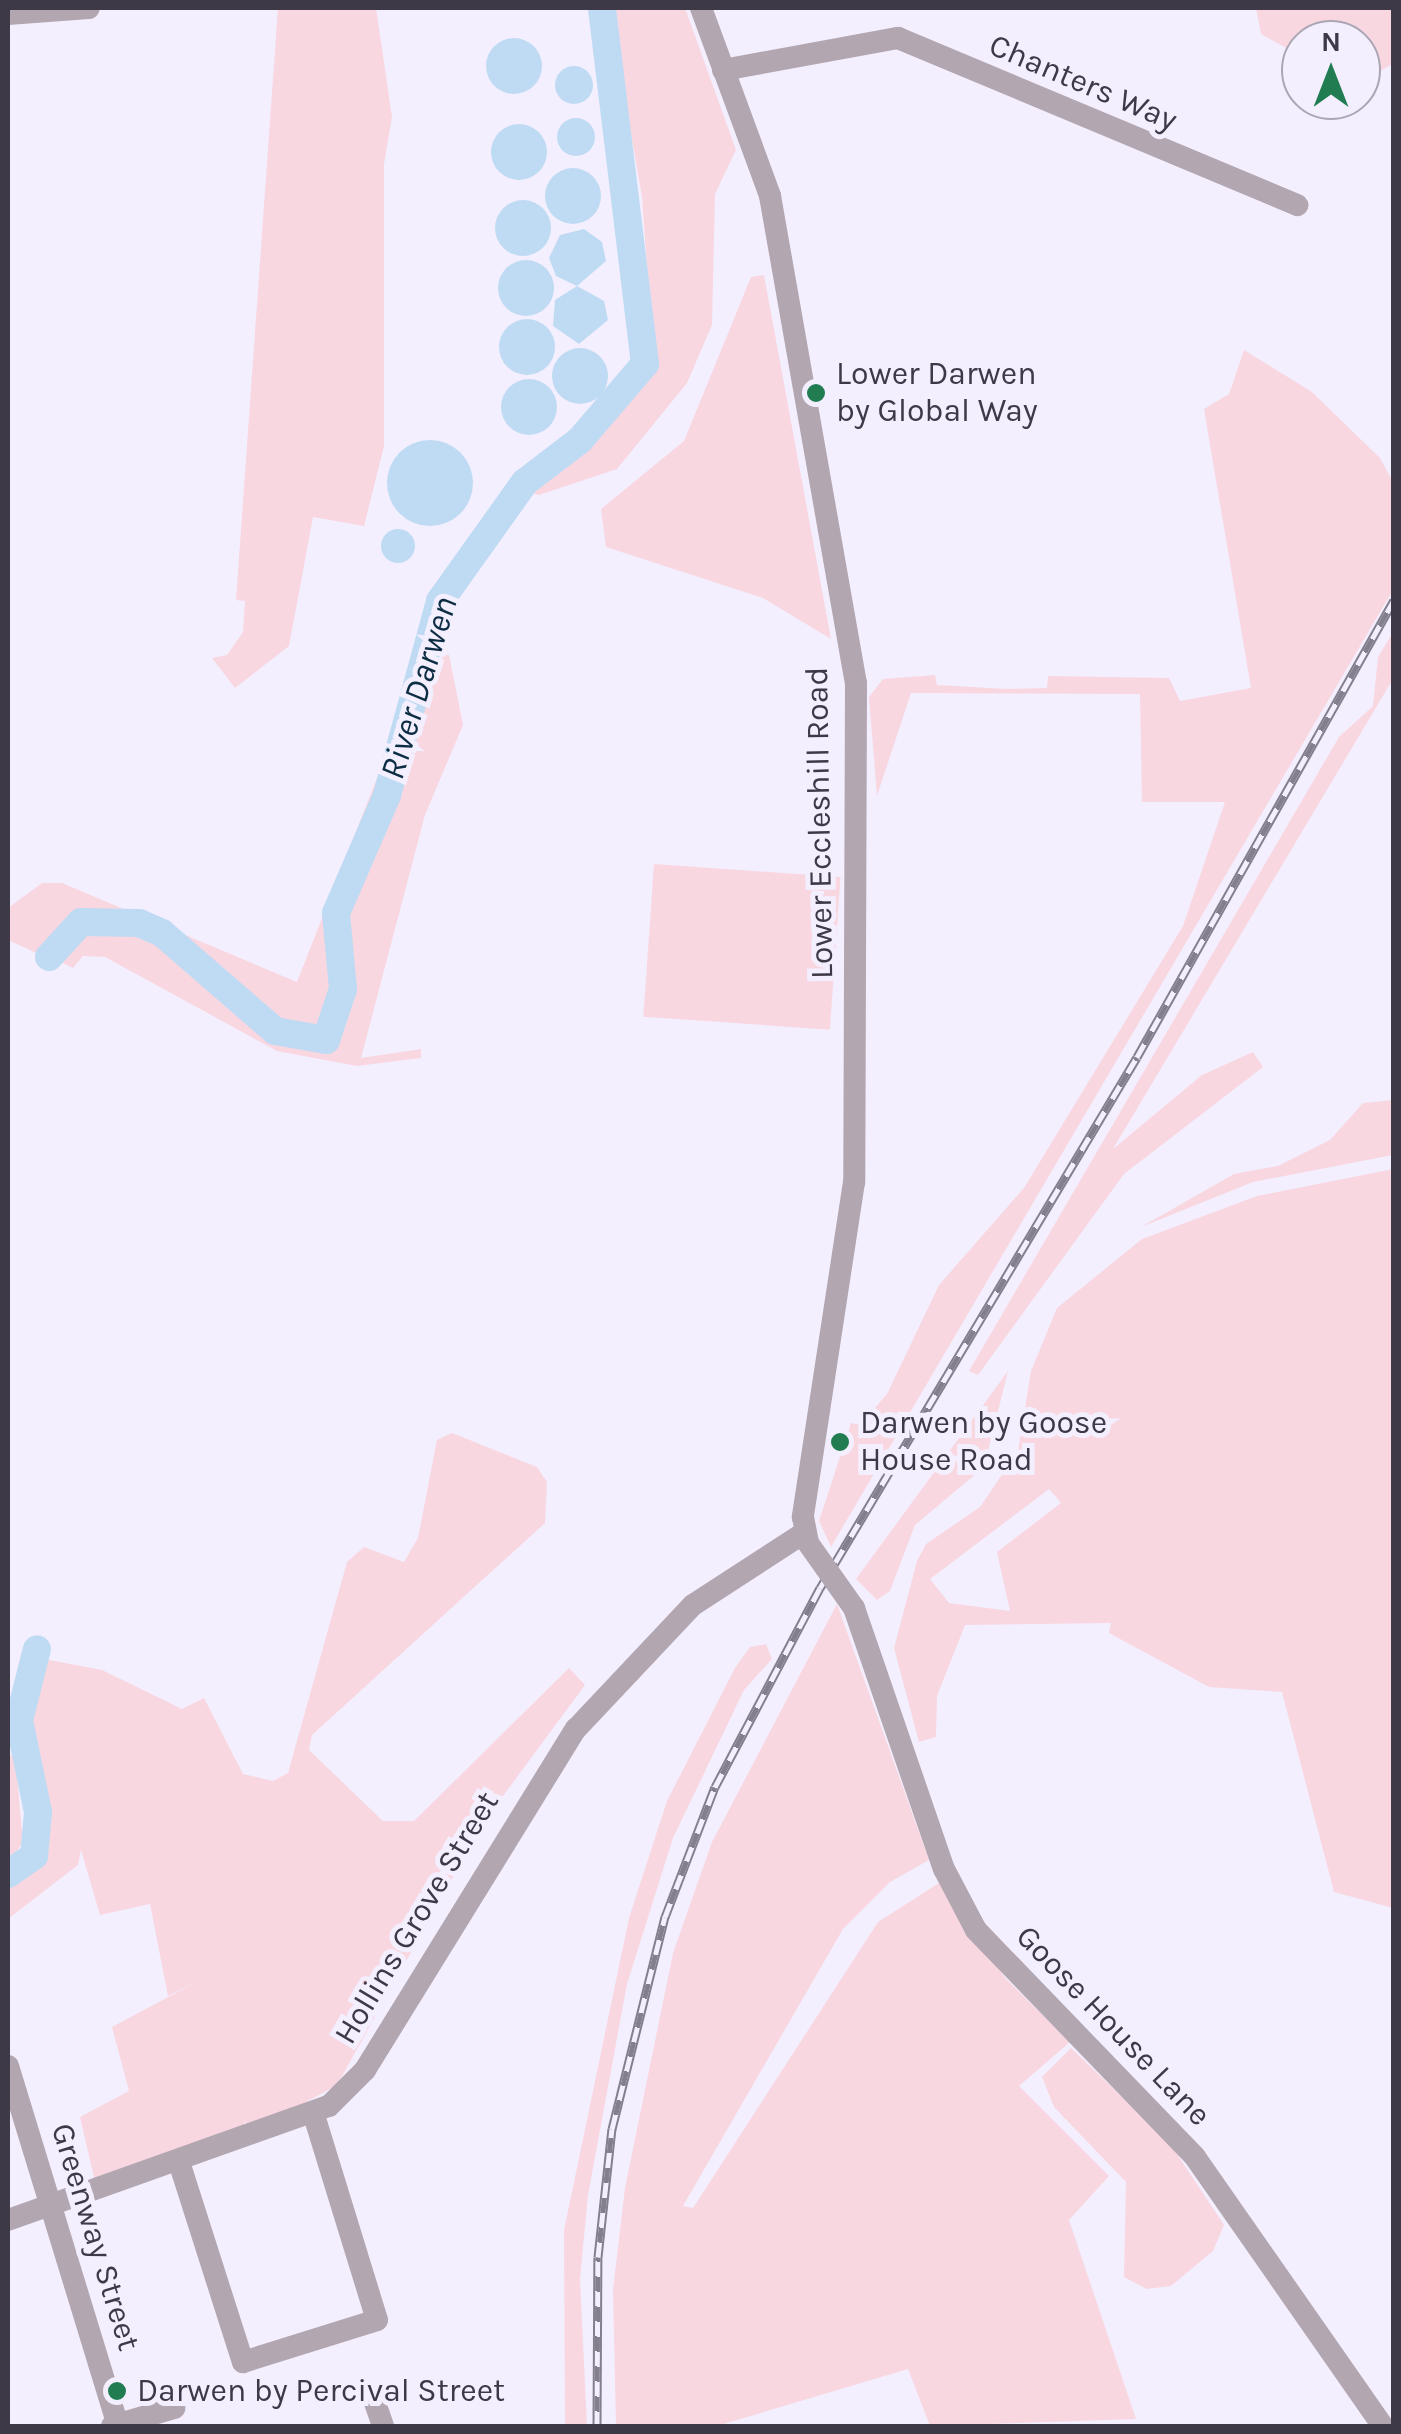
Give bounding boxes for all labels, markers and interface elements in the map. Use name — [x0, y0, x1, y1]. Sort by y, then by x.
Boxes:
north arrow — [1281, 20, 1381, 120]
text: N — [1321, 25, 1341, 58]
street label: Chanters Way — [983, 26, 1183, 140]
place label: Lower Darwen by Global Way — [836, 356, 1038, 431]
marker: Lower Darwen by Global Way — [805, 382, 827, 404]
water label: River Darwen — [371, 592, 467, 784]
street label: Lower Eccleshill Road — [798, 666, 842, 980]
place label: Darwen by Goose House Road — [860, 1405, 1107, 1480]
marker: Darwen by Goose House Road — [829, 1431, 851, 1453]
street label: Hollins Grove Street — [326, 1785, 508, 2051]
street label: Goose House Lane — [1008, 1918, 1218, 2134]
street label: Greenway Street — [42, 2119, 148, 2355]
place label: Darwen by Percival Street — [137, 2372, 505, 2410]
marker: Darwen by Percival Street — [106, 2380, 128, 2402]

